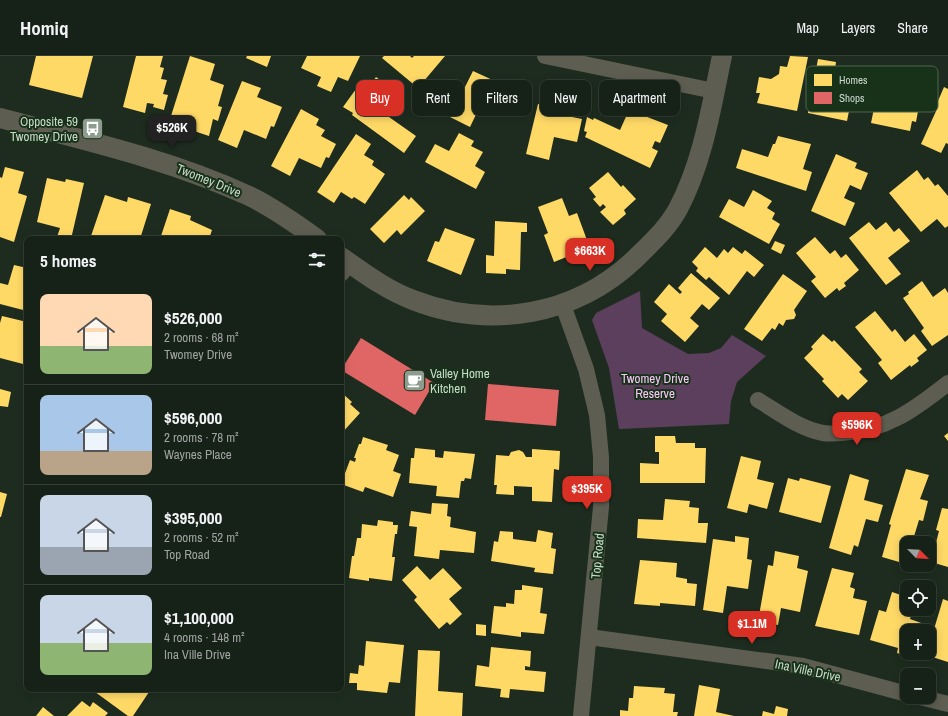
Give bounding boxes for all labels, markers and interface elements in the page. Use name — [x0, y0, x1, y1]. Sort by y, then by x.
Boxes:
text: Homiq — [20, 15, 68, 41]
text: Map — [797, 19, 819, 37]
text: Layers — [841, 19, 875, 37]
text: Share — [897, 19, 928, 37]
legend — [806, 66, 938, 112]
text: Homes — [839, 73, 868, 87]
chip: Buy — [356, 80, 404, 116]
chip: Rent — [412, 80, 464, 116]
chip: Filters — [472, 80, 532, 116]
chip: New — [540, 80, 591, 116]
chip: Apartment — [599, 80, 680, 116]
text: Shops — [839, 91, 865, 105]
place label: Opposite 59 Twomey Drive — [10, 113, 78, 145]
bus stop icon: Opposite 59 Twomey Drive — [80, 115, 106, 141]
pin: $526K — [144, 115, 200, 149]
text: $526K — [156, 119, 188, 136]
street label: Twomey Drive — [174, 160, 244, 201]
pin: $663K — [562, 238, 618, 272]
text: $663K — [574, 242, 606, 259]
text: 5 homes — [40, 249, 97, 272]
icon: filters — [306, 249, 328, 271]
text: $526,000 — [164, 306, 222, 329]
icon: home — [72, 310, 120, 358]
text: 2 rooms · 68 m² — [164, 329, 239, 346]
text: Twomey Drive — [164, 346, 232, 363]
place label: Valley Home Kitchen — [430, 365, 490, 397]
cafe icon: Valley Home Kitchen — [401, 367, 427, 393]
park label: Twomey Drive Reserve — [621, 370, 689, 402]
text: $596,000 — [164, 406, 222, 429]
icon: home — [72, 411, 120, 459]
pin: $596K — [829, 412, 885, 446]
text: $596K — [841, 416, 873, 433]
text: 2 rooms · 78 m² — [164, 429, 239, 446]
text: Waynes Place — [164, 446, 232, 463]
pin: $395K — [559, 476, 615, 510]
text: $395K — [571, 480, 603, 497]
text: $395,000 — [164, 506, 222, 529]
icon: home — [72, 511, 120, 559]
text: 2 rooms · 52 m² — [164, 529, 239, 546]
street label: Top Road — [587, 533, 608, 580]
north arrow — [900, 536, 936, 572]
map controls — [900, 536, 936, 704]
text: Top Road — [164, 546, 210, 563]
button: locate — [900, 580, 936, 616]
text: $1,100,000 — [164, 606, 234, 629]
icon: home — [72, 611, 120, 659]
pin: $1.1M — [724, 611, 780, 645]
text: $1.1M — [737, 615, 767, 632]
button: + — [900, 624, 936, 660]
text: 4 rooms · 148 m² — [164, 629, 245, 646]
text: Ina Ville Drive — [164, 646, 231, 663]
street label: Ina Ville Drive — [773, 655, 842, 686]
button: − — [900, 668, 936, 704]

